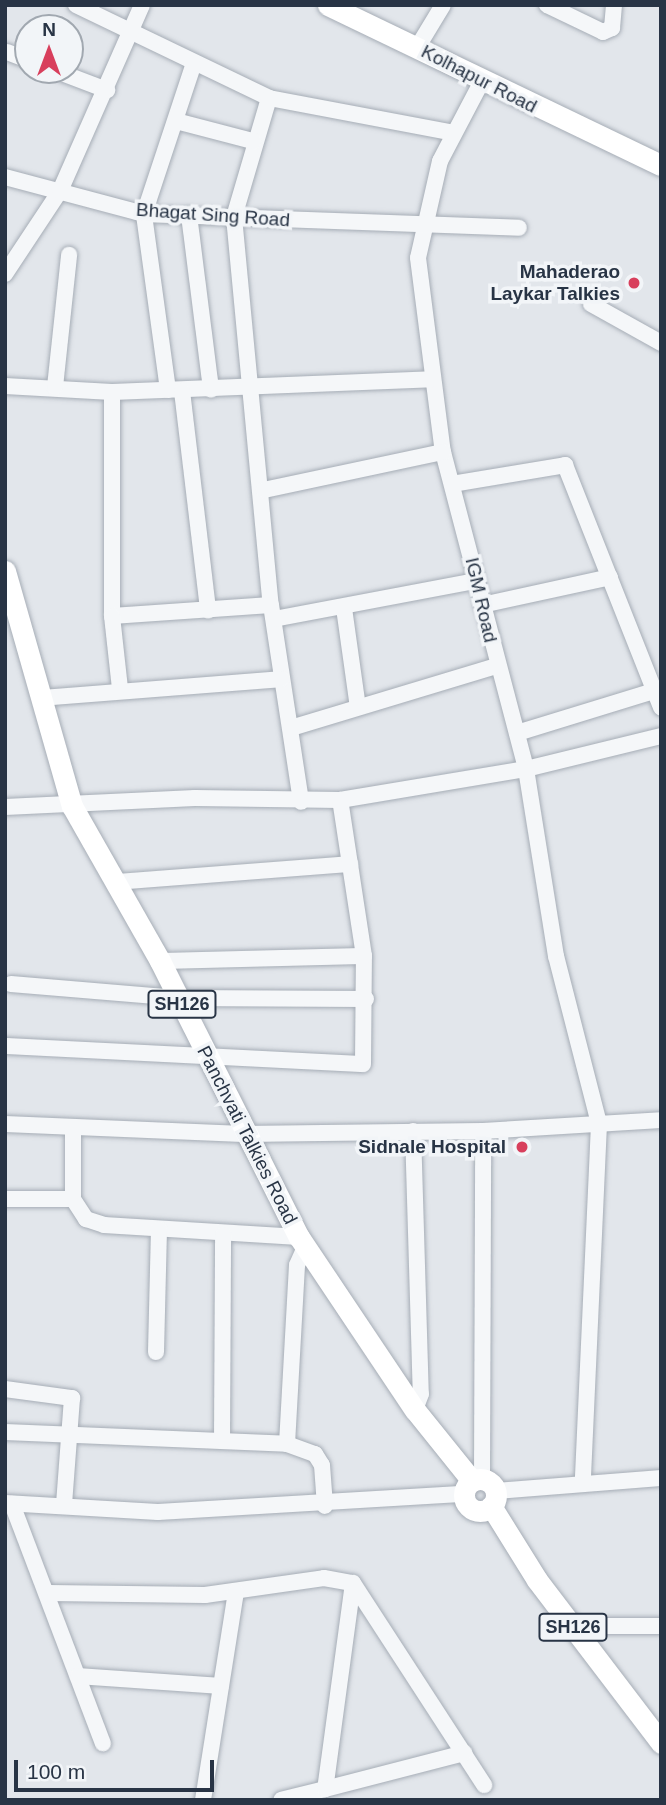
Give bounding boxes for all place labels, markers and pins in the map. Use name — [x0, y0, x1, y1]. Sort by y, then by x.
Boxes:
place label: Mahaderao Laykar Talkies — [490, 261, 620, 305]
marker: Mahaderao Laykar Talkies — [626, 275, 642, 291]
place label: Sidnale Hospital — [358, 1136, 506, 1158]
marker: Sidnale Hospital — [512, 1137, 532, 1157]

